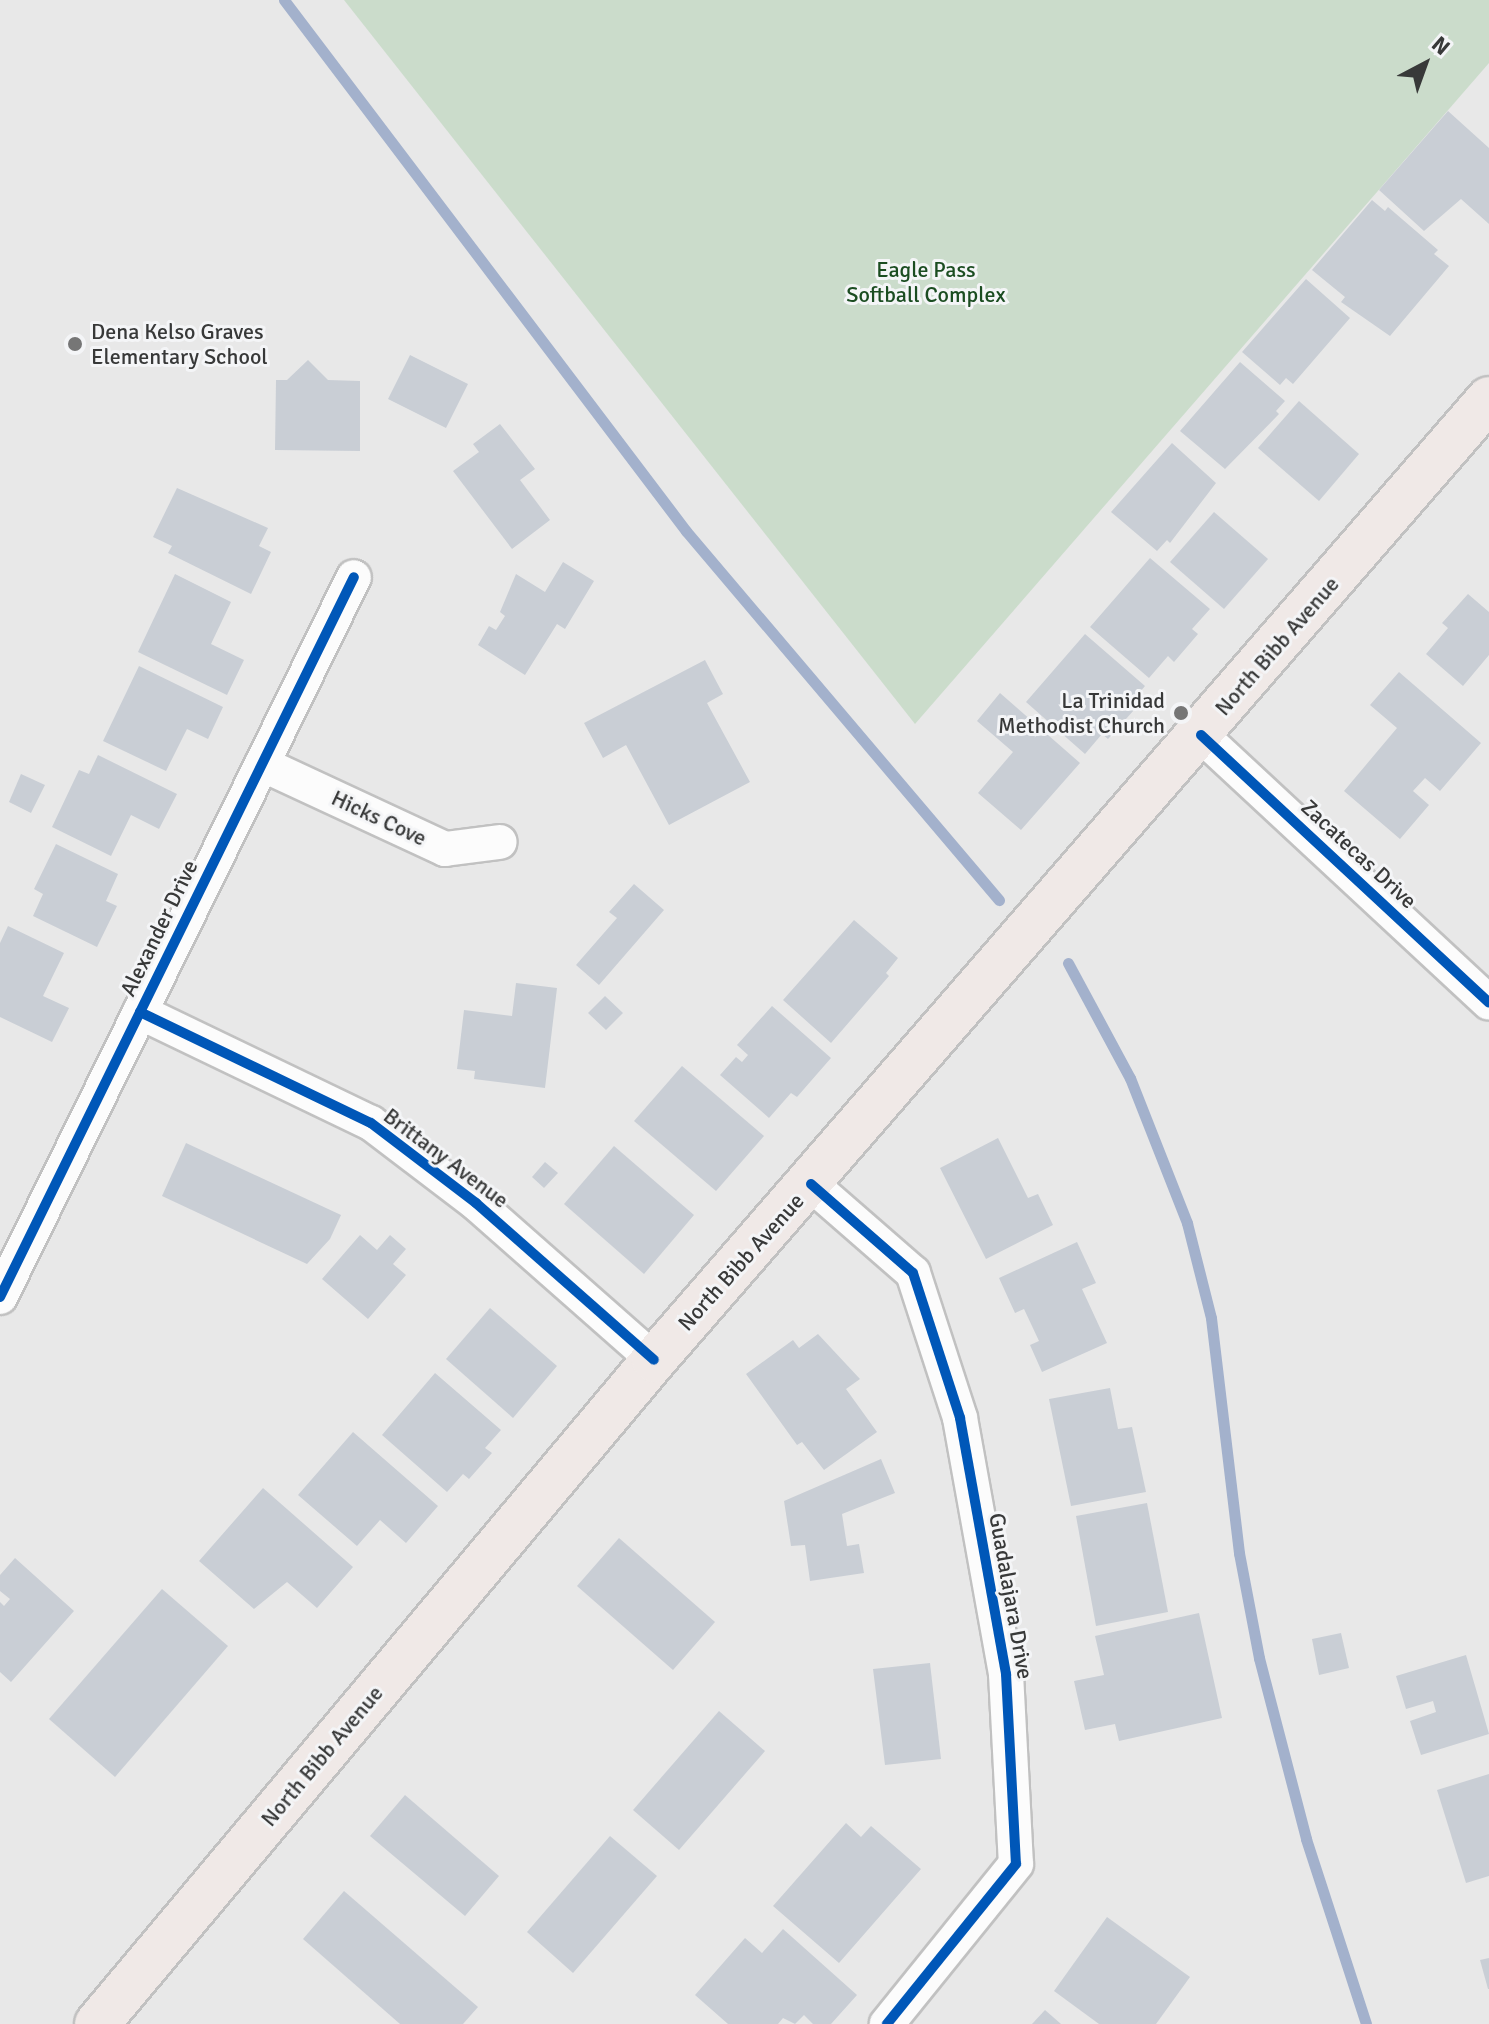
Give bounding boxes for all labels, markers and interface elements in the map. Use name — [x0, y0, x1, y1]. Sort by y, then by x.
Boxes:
north arrow — [1385, 24, 1465, 104]
text: N — [1426, 30, 1456, 61]
park label: Eagle Pass Softball Complex — [846, 256, 1006, 308]
place label: Dena Kelso Graves Elementary School — [91, 318, 268, 370]
marker: Dena Kelso Graves Elementary School — [66, 335, 84, 353]
street label: North Bibb Avenue — [1209, 571, 1345, 721]
place label: La Trinidad Methodist Church — [998, 687, 1165, 738]
marker: La Trinidad Methodist Church — [1172, 704, 1190, 722]
street label: Hicks Cove — [327, 785, 431, 851]
street label: Zacatecas Drive — [1296, 794, 1422, 914]
street label: Alexander Drive — [115, 856, 203, 1000]
street label: Brittany Avenue — [378, 1102, 514, 1214]
street label: North Bibb Avenue — [672, 1188, 810, 1336]
street label: Guadalajara Drive — [983, 1511, 1039, 1681]
street label: North Bibb Avenue — [255, 1680, 389, 1832]

